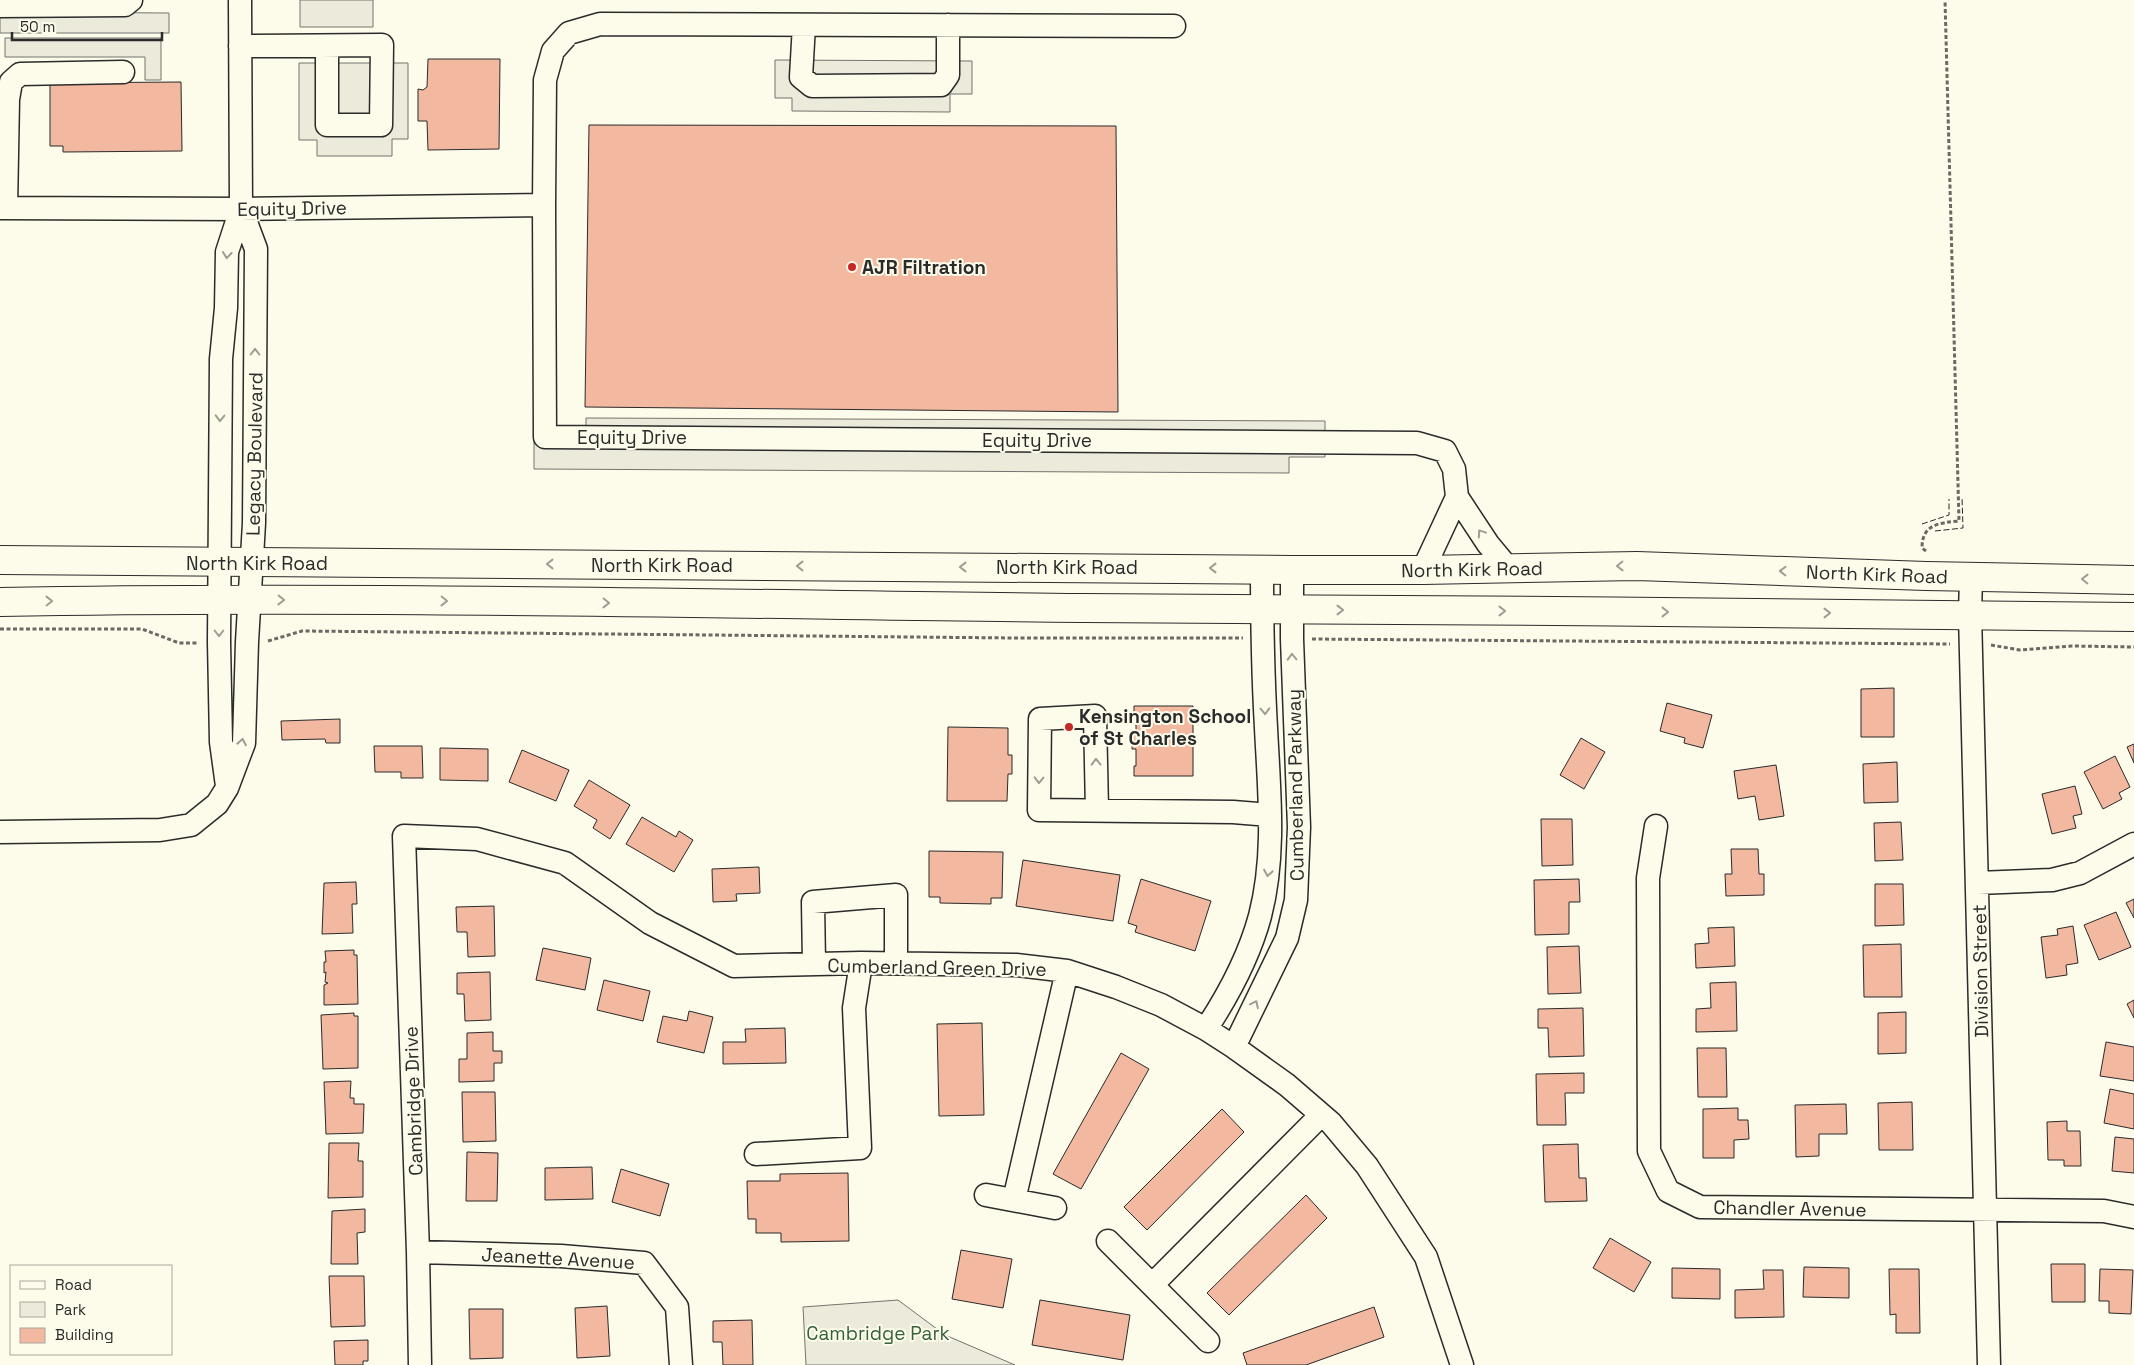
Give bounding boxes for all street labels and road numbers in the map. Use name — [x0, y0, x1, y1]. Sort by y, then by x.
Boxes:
street label: Equity Drive — [237, 195, 347, 222]
street label: Legacy Boulevard — [241, 372, 268, 536]
street label: Equity Drive — [577, 425, 687, 450]
street label: Equity Drive — [982, 428, 1092, 453]
street label: North Kirk Road — [186, 551, 328, 576]
street label: North Kirk Road — [591, 553, 733, 578]
street label: North Kirk Road — [996, 555, 1138, 580]
street label: North Kirk Road — [1401, 556, 1543, 583]
street label: North Kirk Road — [1806, 560, 1948, 589]
street label: Cumberland Parkway — [1281, 689, 1310, 881]
street label: Division Street — [1967, 904, 1994, 1038]
street label: Cumberland Green Drive — [827, 953, 1047, 982]
street label: Cambridge Drive — [398, 1026, 429, 1176]
street label: Chandler Avenue — [1713, 1195, 1867, 1222]
street label: Jeanette Avenue — [481, 1242, 635, 1275]

